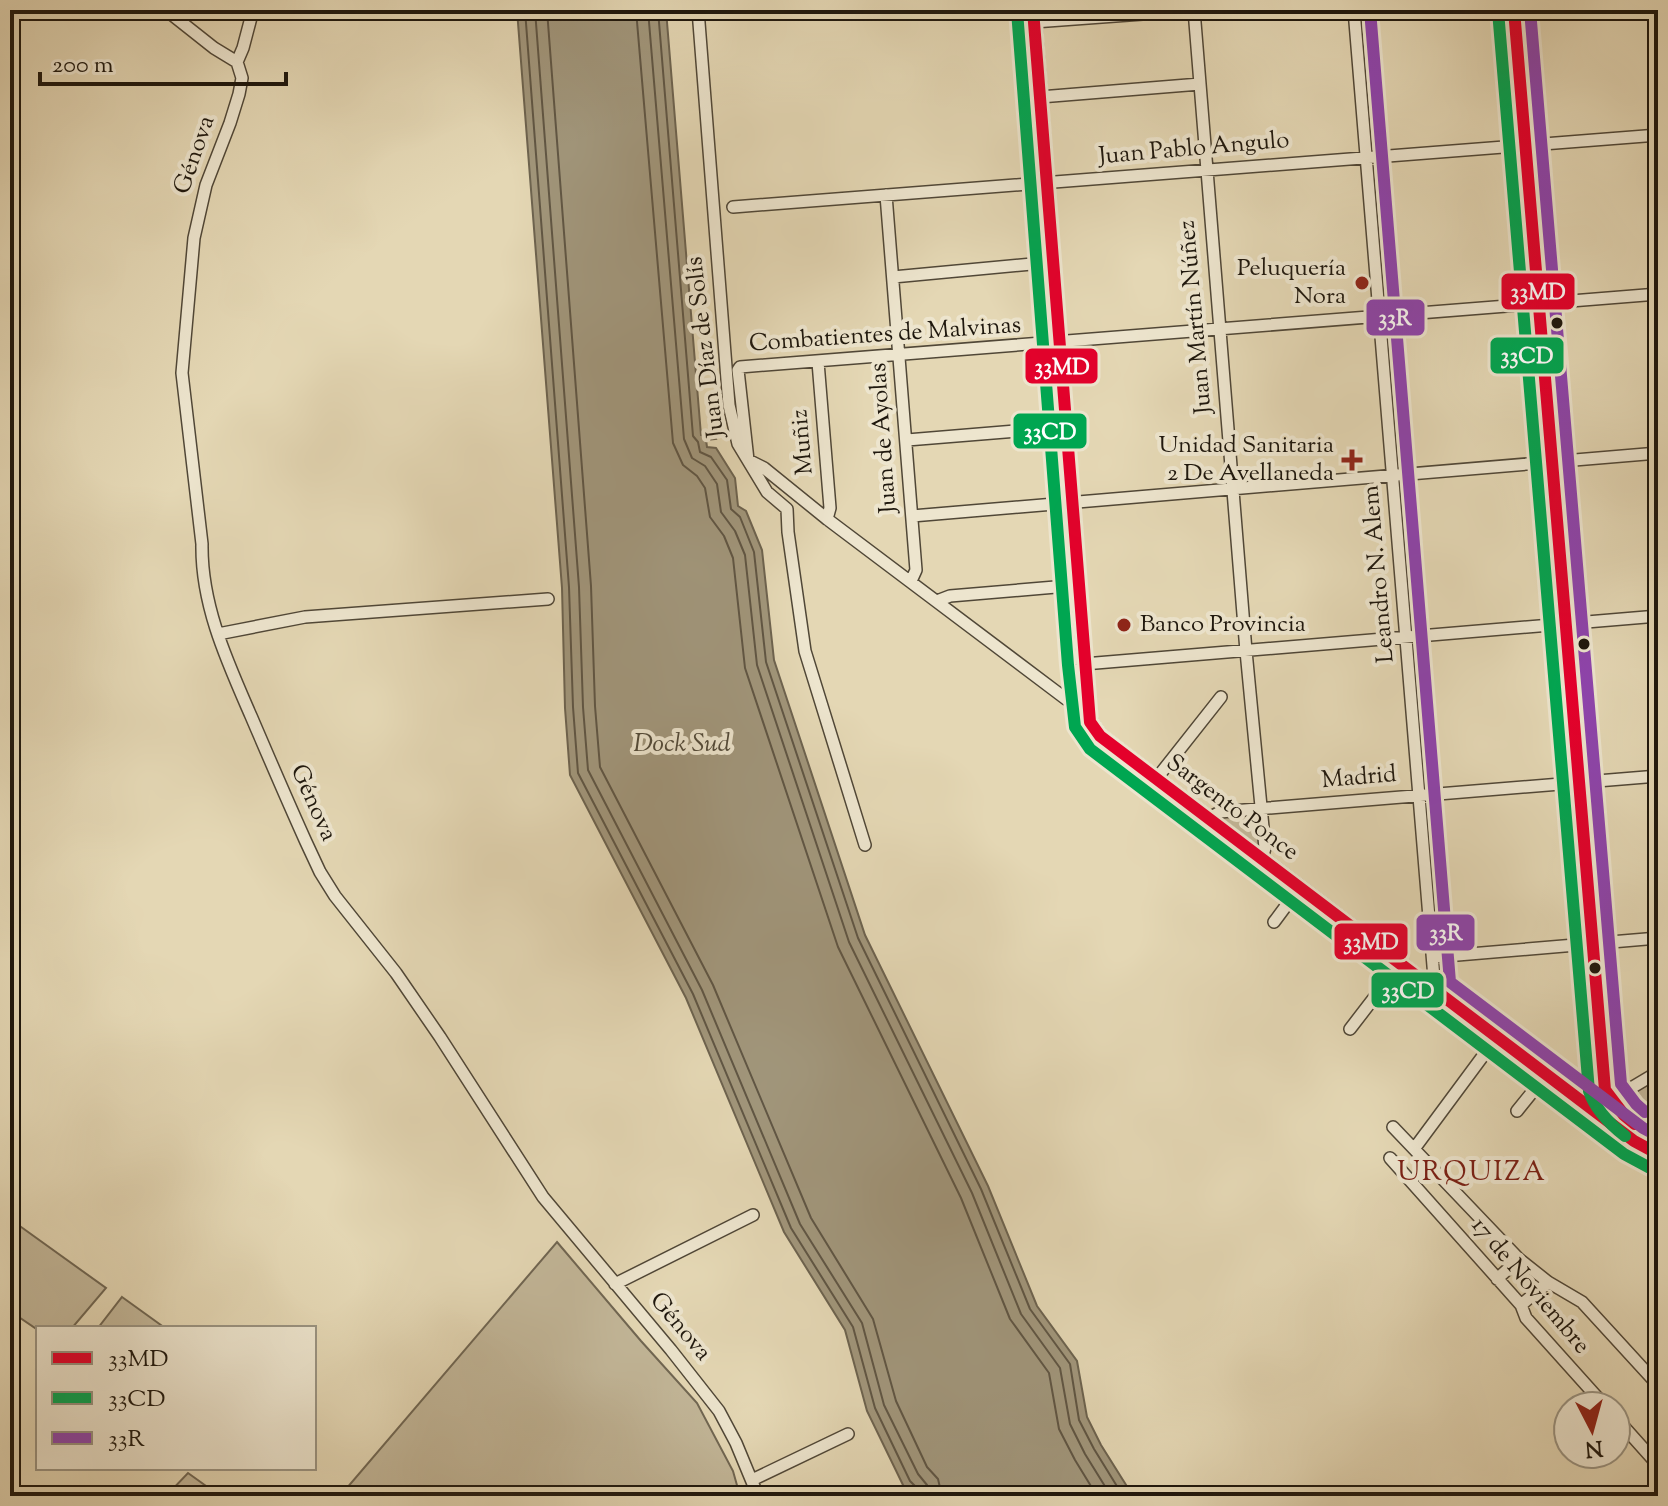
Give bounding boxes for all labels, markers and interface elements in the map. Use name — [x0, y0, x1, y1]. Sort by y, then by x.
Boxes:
scale bar — [40, 36, 286, 86]
text: 200 m — [52, 49, 114, 83]
street label: Génova — [166, 111, 224, 199]
street label: Juan Pablo Angulo — [1095, 124, 1291, 174]
street label: Juan Martín Núñez — [1171, 219, 1222, 417]
place label: Peluquería Nora — [1237, 252, 1346, 314]
street label: Juan Díaz de Solís — [678, 255, 734, 441]
line badge: 33MD — [1500, 272, 1576, 311]
marker: Peluquería Nora — [1353, 274, 1371, 292]
text: 33MD — [1510, 278, 1566, 310]
line badge: 33R — [1365, 298, 1426, 337]
text: 33R — [1378, 304, 1413, 336]
street label: Combatientes de Malvinas — [748, 309, 1022, 361]
unlabelled marker — [1549, 315, 1565, 331]
line badge: 33CD — [1489, 336, 1565, 375]
text: 33CD — [1501, 342, 1553, 374]
line badge: 33MD — [1024, 347, 1099, 385]
text: 33MD — [1034, 353, 1090, 385]
street label: Juan de Ayolas — [862, 362, 906, 516]
street label: Muñiz — [783, 408, 823, 476]
line badge: 33CD — [1012, 412, 1088, 450]
text: 33CD — [1024, 418, 1076, 450]
place label: Unidad Sanitaria 2 De Avellaneda — [1159, 429, 1334, 491]
marker: Unidad Sanitaria 2 De Avellaneda — [1341, 449, 1363, 471]
street label: Leandro N. Alem — [1354, 484, 1404, 664]
place label: Banco Provincia — [1140, 608, 1306, 642]
marker: Banco Provincia — [1115, 616, 1133, 634]
unlabelled marker — [1576, 636, 1592, 652]
water label: Dock Sud — [633, 726, 731, 763]
street label: Sargento Ponce — [1158, 747, 1306, 869]
street label: Madrid — [1320, 758, 1398, 798]
street label: Génova — [281, 759, 345, 847]
line badge: 33R — [1415, 913, 1476, 952]
text: 33R — [1429, 919, 1464, 951]
line badge: 33MD — [1333, 922, 1409, 961]
text: 33MD — [1343, 928, 1399, 960]
unlabelled marker — [1587, 960, 1603, 976]
line badge: 33CD — [1370, 971, 1445, 1009]
text: 33CD — [1382, 977, 1434, 1009]
district label: URQUIZA — [1397, 1153, 1547, 1193]
street label: 17 de Noviembre — [1462, 1210, 1598, 1362]
street label: Génova — [641, 1285, 719, 1369]
legend — [36, 1326, 316, 1470]
text: 33MD — [108, 1343, 168, 1377]
text: 33CD — [108, 1383, 166, 1417]
north arrow — [1552, 1390, 1632, 1470]
text: 33R — [108, 1423, 145, 1457]
text: N — [1583, 1430, 1604, 1464]

